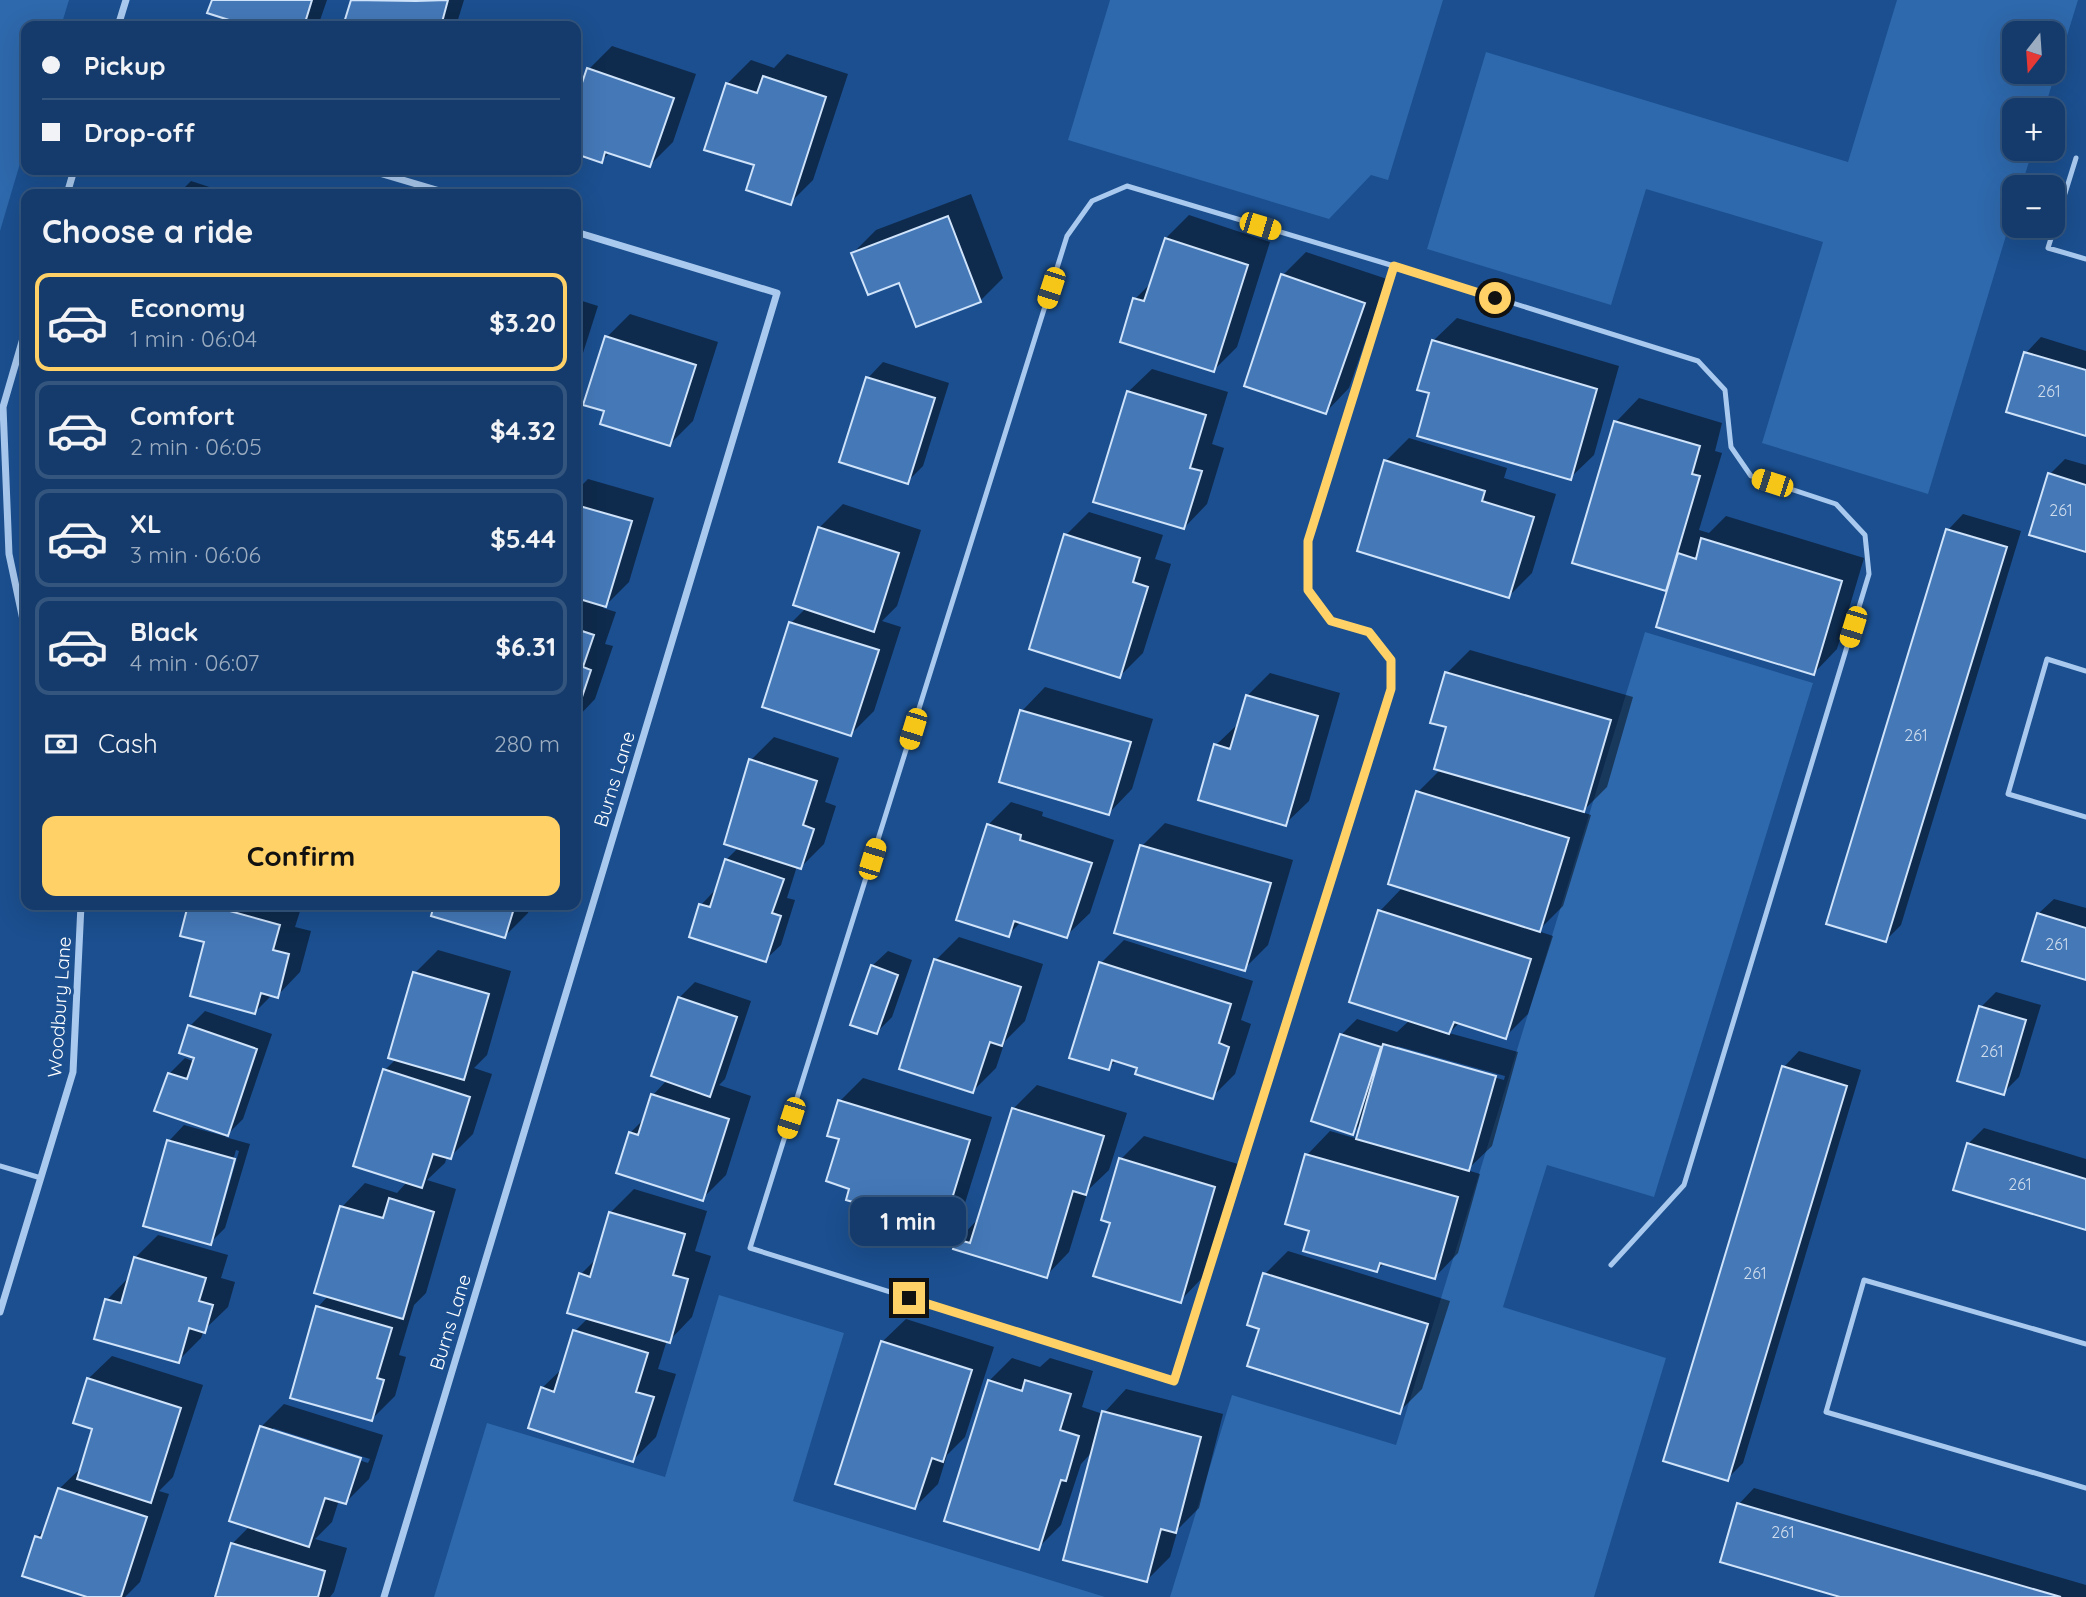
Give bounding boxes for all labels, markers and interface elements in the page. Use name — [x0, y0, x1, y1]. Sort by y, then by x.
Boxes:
north arrow — [2002, 21, 2065, 84]
map controls — [2002, 21, 2065, 238]
text: Pickup — [84, 49, 166, 82]
button: + — [2002, 98, 2065, 161]
text: Drop-off — [84, 116, 195, 149]
button: − — [2002, 175, 2065, 238]
car — [1237, 210, 1284, 242]
text: Choose a ride — [42, 211, 254, 251]
car — [1035, 265, 1068, 311]
route start — [1479, 282, 1511, 314]
icon: car — [46, 291, 109, 354]
text: Economy — [130, 291, 245, 324]
text: $3.20 — [489, 306, 556, 339]
text: 1 min · 06:04 — [130, 324, 257, 353]
house number: 261 — [2037, 381, 2061, 401]
icon: car — [46, 399, 109, 462]
text: Comfort — [130, 399, 235, 432]
text: $4.32 — [490, 414, 556, 447]
text: 2 min · 06:05 — [130, 432, 262, 461]
car — [1749, 467, 1796, 499]
house number: 261 — [2049, 500, 2073, 520]
icon: car — [46, 507, 109, 570]
text: XL — [130, 507, 162, 540]
text: $5.44 — [490, 522, 556, 555]
text: 3 min · 06:06 — [130, 540, 261, 569]
car — [1837, 604, 1870, 650]
icon: car — [46, 615, 109, 678]
text: Black — [130, 615, 199, 648]
text: $6.31 — [496, 630, 556, 663]
text: 4 min · 06:07 — [130, 648, 259, 677]
car — [897, 706, 930, 752]
icon: cash — [42, 725, 80, 763]
house number: 261 — [1904, 725, 1928, 745]
text: Cash — [98, 727, 158, 760]
street label: Burns Lane — [588, 728, 640, 830]
text: 280 m — [494, 729, 560, 758]
button: Confirm — [42, 816, 560, 896]
car — [856, 836, 889, 882]
house number: 261 — [2045, 934, 2069, 954]
street label: Woodbury Lane — [42, 936, 76, 1078]
house number: 261 — [1980, 1041, 2004, 1061]
car — [775, 1095, 808, 1141]
house number: 261 — [2008, 1174, 2032, 1194]
callout: 1 min — [851, 1196, 967, 1246]
text: 1 min — [880, 1207, 936, 1236]
house number: 261 — [1743, 1263, 1767, 1283]
street label: Burns Lane — [424, 1271, 476, 1373]
route end — [893, 1282, 925, 1314]
house number: 261 — [1771, 1522, 1795, 1542]

